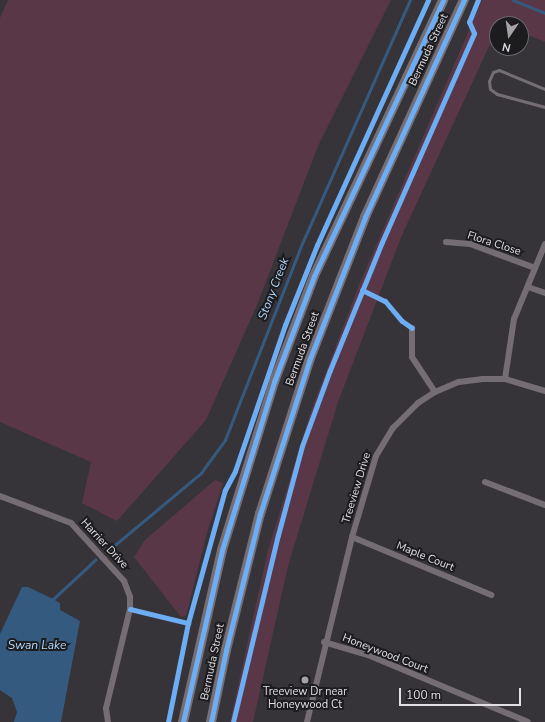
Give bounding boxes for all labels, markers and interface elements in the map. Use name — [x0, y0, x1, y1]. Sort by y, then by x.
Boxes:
street label: Bermuda Street — [407, 12, 451, 88]
north arrow — [489, 16, 529, 56]
text: N — [501, 39, 512, 55]
street label: Flora Close — [465, 229, 523, 259]
water label: Stony Creek — [256, 256, 292, 322]
street label: Bermuda Street — [283, 310, 323, 388]
street label: Treeview Drive — [340, 451, 374, 525]
street label: Harrier Drive — [78, 516, 130, 572]
street label: Maple Court — [394, 539, 456, 575]
street label: Bermuda Street — [198, 623, 228, 701]
street label: Honeywood Court — [340, 632, 430, 676]
water label: Swan Lake — [8, 639, 66, 653]
marker: Treeview Dr near Honeywood Ct — [300, 675, 310, 685]
scale bar — [401, 680, 523, 706]
place label: Treeview Dr near Honeywood Ct — [263, 686, 347, 712]
text: 100 m — [406, 687, 441, 703]

